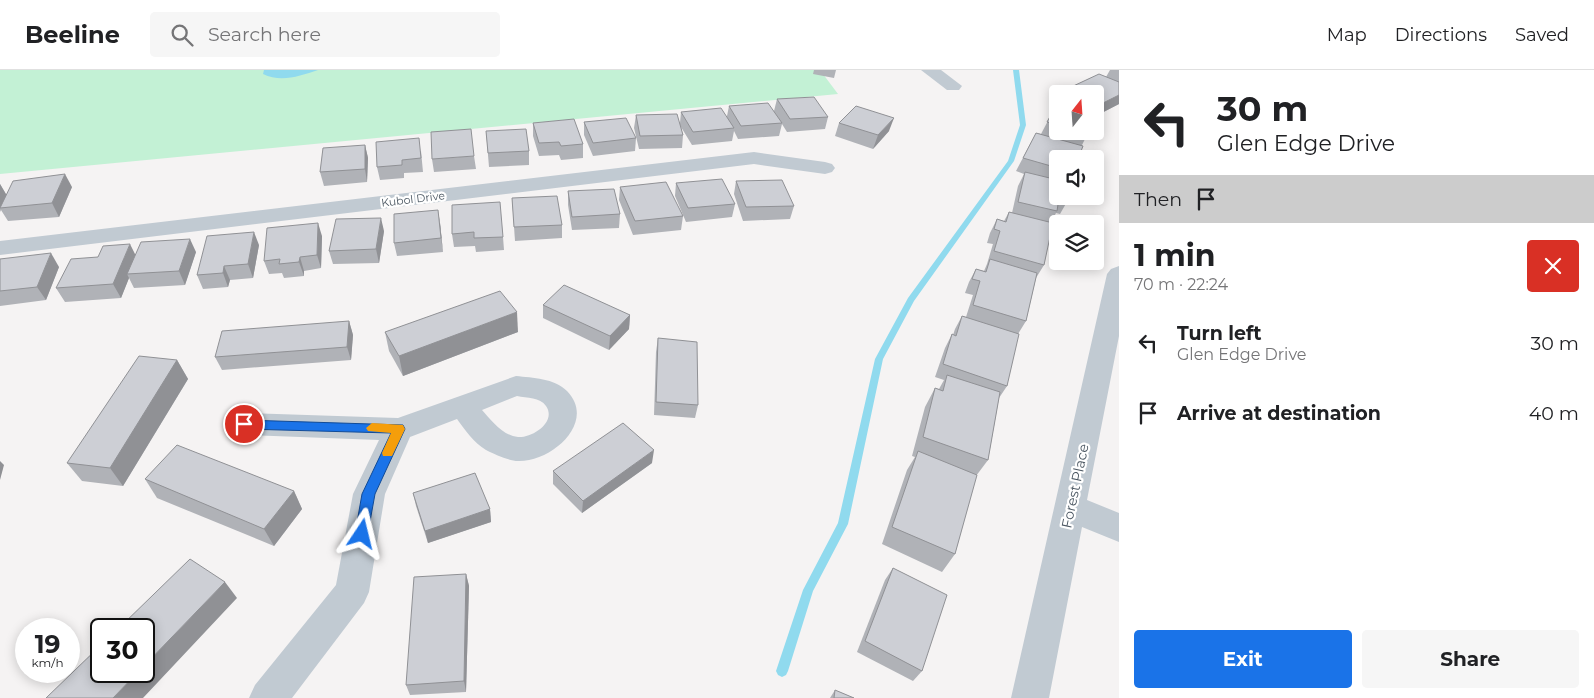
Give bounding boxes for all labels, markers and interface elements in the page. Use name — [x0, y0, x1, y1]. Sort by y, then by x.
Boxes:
search box — [150, 12, 500, 57]
text: Beeline — [25, 20, 120, 49]
icon: search — [168, 21, 196, 49]
text: Search here — [208, 23, 321, 46]
text: Map — [1327, 24, 1367, 46]
text: Directions — [1395, 24, 1487, 46]
text: Saved — [1515, 24, 1569, 46]
north arrow — [1049, 85, 1104, 140]
map controls — [1049, 85, 1104, 270]
text: 30 m — [1217, 87, 1308, 130]
icon: left — [1134, 90, 1199, 155]
text: Glen Edge Drive — [1217, 130, 1395, 157]
button: sound — [1049, 150, 1104, 205]
icon: arrive — [1192, 185, 1220, 213]
street label: Kubol Drive — [380, 188, 446, 210]
text: Then — [1134, 188, 1182, 211]
button: layers — [1049, 215, 1104, 270]
text: 1 min — [1134, 237, 1215, 274]
button: close — [1527, 240, 1579, 292]
text: 70 m · 22:24 — [1134, 275, 1228, 294]
text: Turn left — [1177, 322, 1262, 345]
icon: left — [1134, 329, 1162, 357]
text: 30 m — [1531, 332, 1579, 355]
text: Glen Edge Drive — [1177, 345, 1307, 364]
icon: arrive — [1134, 399, 1162, 427]
text: Arrive at destination — [1177, 402, 1381, 425]
text: 40 m — [1529, 402, 1579, 425]
pin — [223, 403, 265, 445]
icon: arrive — [230, 410, 258, 438]
street label: Forest Place — [1057, 442, 1093, 530]
position arrow — [335, 507, 387, 559]
speed limit sign: 30 — [90, 618, 155, 683]
text: 19 — [35, 629, 60, 659]
button: Exit — [1134, 630, 1352, 688]
button: Share — [1362, 630, 1579, 688]
text: km/h — [31, 655, 64, 670]

